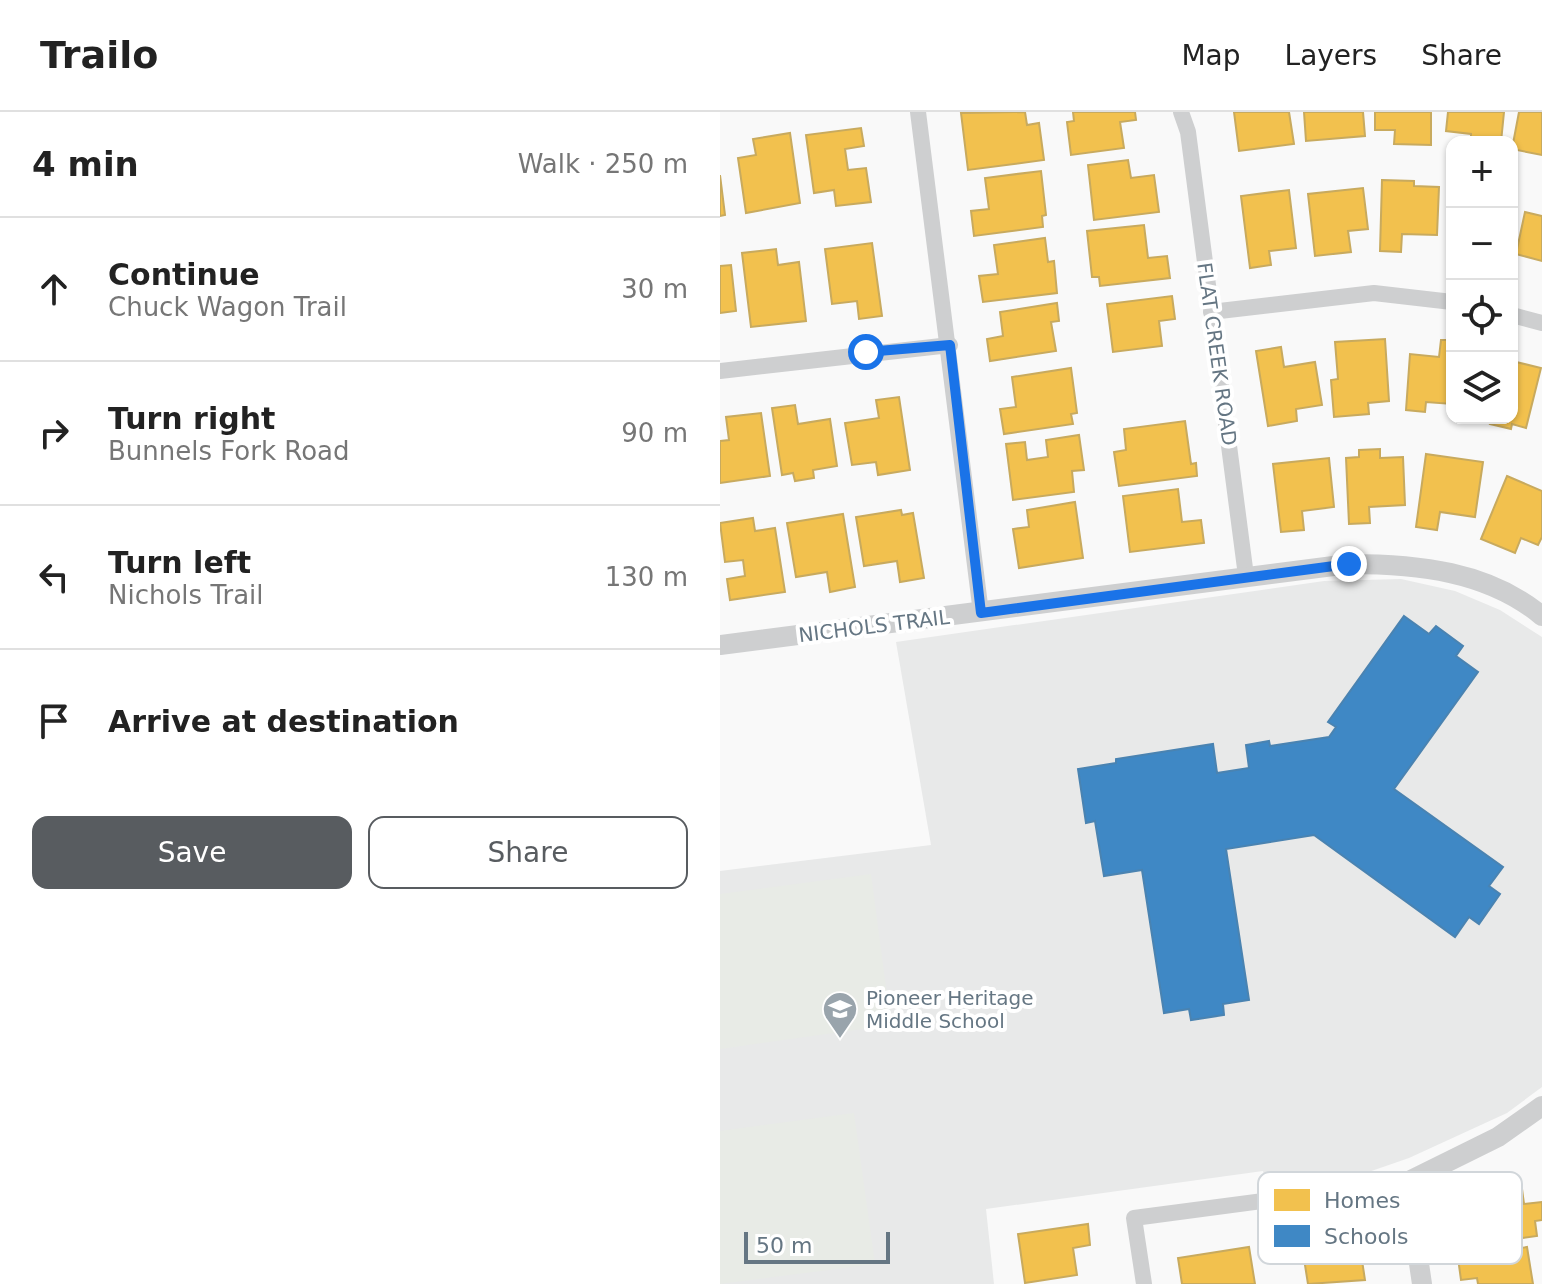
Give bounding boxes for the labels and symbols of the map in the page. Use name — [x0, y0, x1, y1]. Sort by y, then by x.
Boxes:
street label: FLAT CREEK ROAD — [1192, 261, 1242, 447]
route start — [848, 334, 884, 370]
route end — [1331, 546, 1367, 582]
street label: NICHOLS TRAIL — [797, 605, 952, 647]
place label: Pioneer Heritage Middle School — [866, 986, 1034, 1033]
school or university icon: Pioneer Heritage Middle School — [821, 990, 859, 1040]
legend — [1258, 1172, 1522, 1264]
text: Homes — [1324, 1188, 1400, 1213]
text: Schools — [1324, 1224, 1409, 1249]
scale bar — [744, 1228, 890, 1264]

